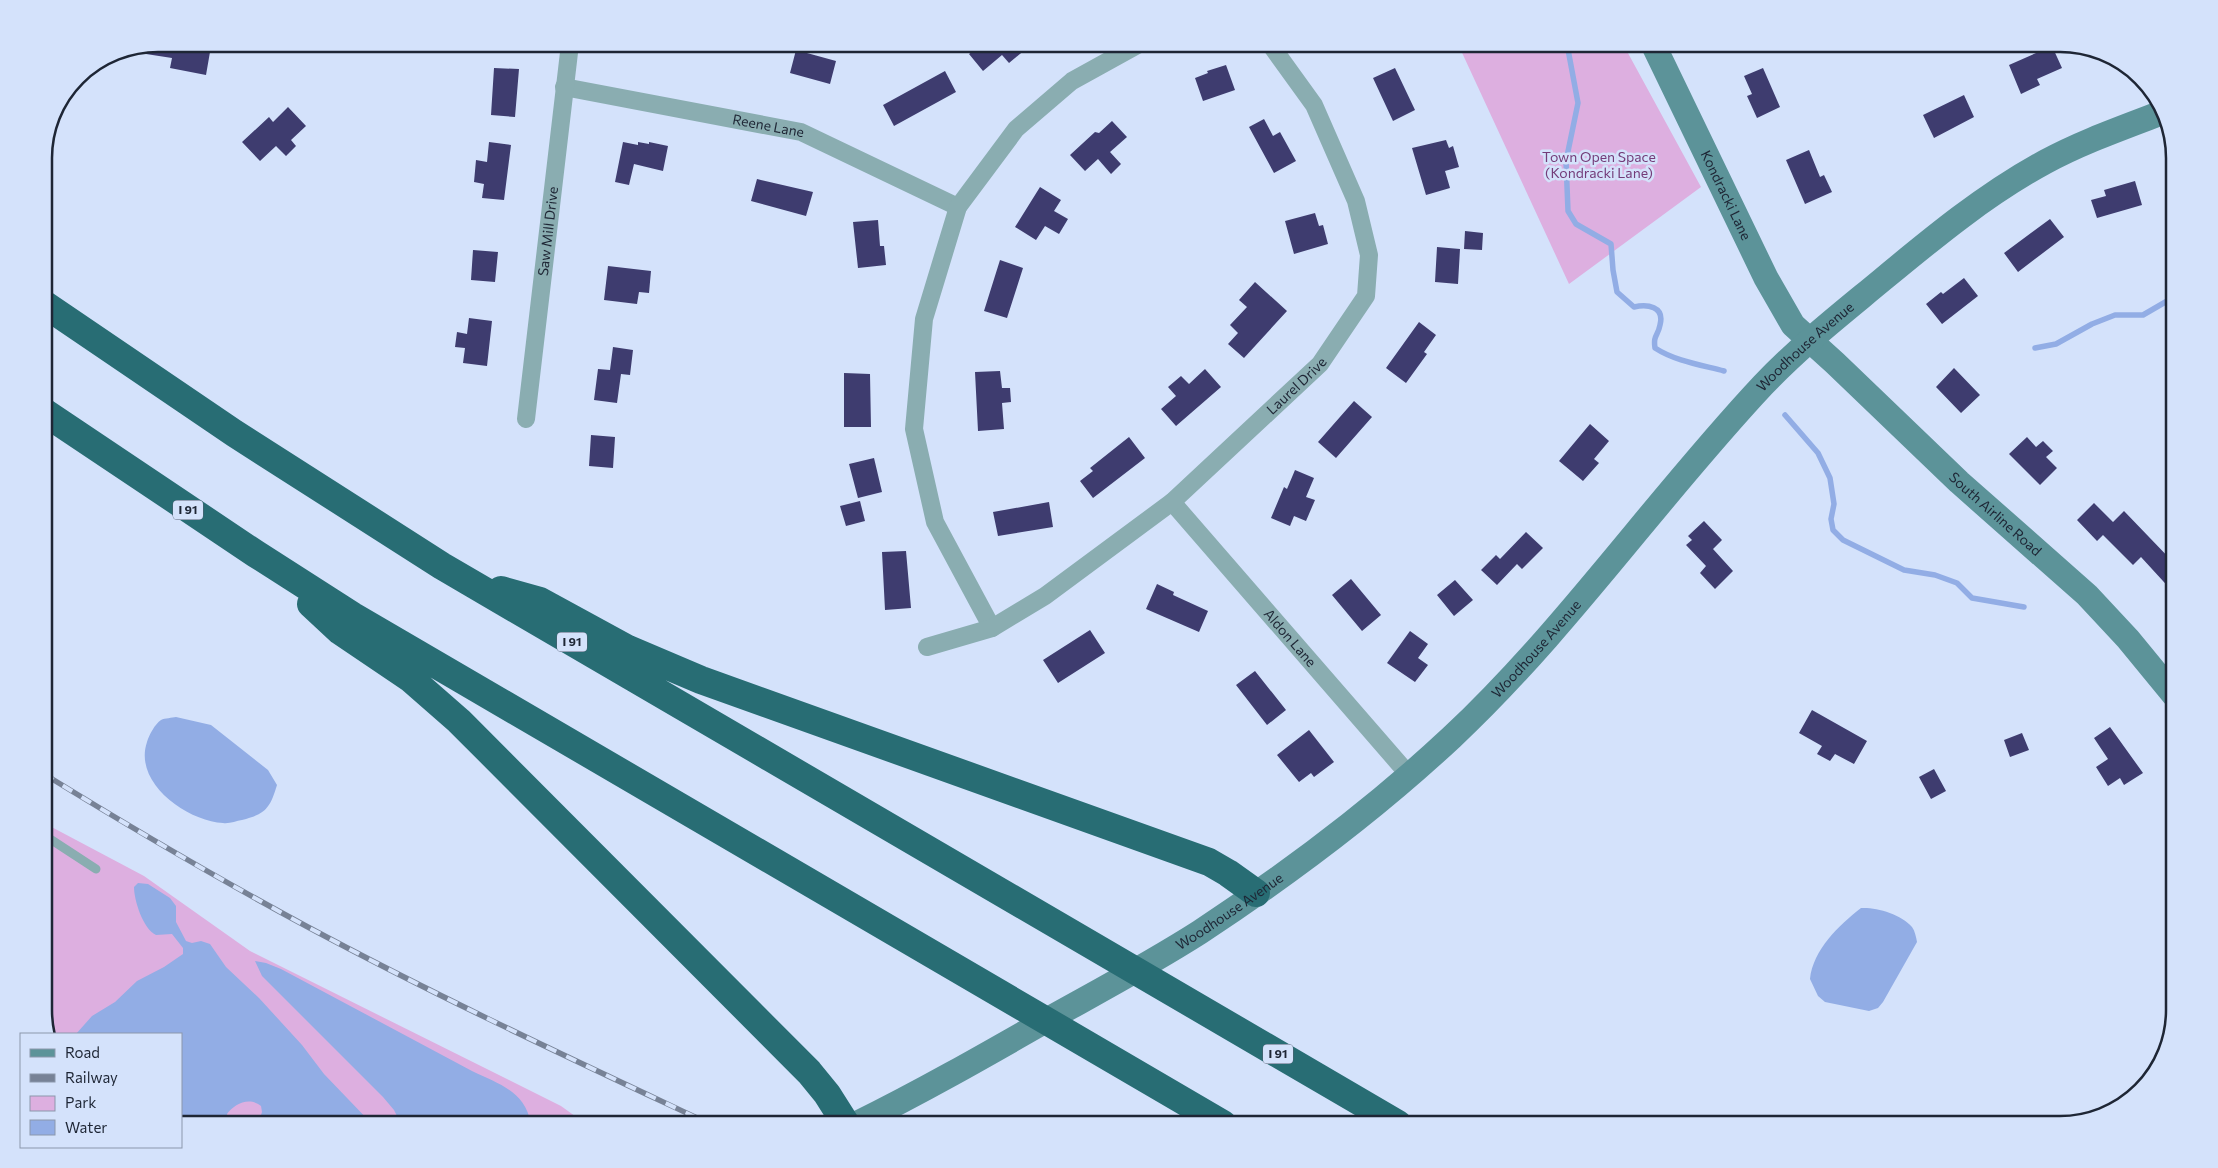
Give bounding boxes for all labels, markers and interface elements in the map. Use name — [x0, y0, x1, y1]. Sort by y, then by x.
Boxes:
street label: Reene Lane — [731, 110, 806, 140]
street label: Kondracki Lane — [1698, 147, 1755, 243]
park label: Town Open Space (Kondracki Lane) — [1542, 148, 1656, 181]
street label: Saw Mill Drive — [534, 186, 561, 277]
street label: Woodhouse Avenue — [1753, 298, 1857, 395]
street label: Laurel Drive — [1263, 354, 1330, 418]
street label: South Airline Road — [1946, 468, 2045, 559]
road number: I 91 — [173, 500, 203, 520]
street label: Woodhouse Avenue — [1488, 596, 1584, 701]
street label: Aldon Lane — [1261, 605, 1320, 670]
road number: I 91 — [557, 632, 587, 652]
street label: Woodhouse Avenue — [1172, 869, 1286, 953]
legend — [20, 1033, 182, 1148]
text: Road — [65, 1043, 100, 1061]
road number: I 91 — [1263, 1044, 1293, 1064]
text: Railway — [65, 1068, 118, 1086]
text: Park — [65, 1093, 96, 1111]
text: Water — [65, 1118, 107, 1136]

